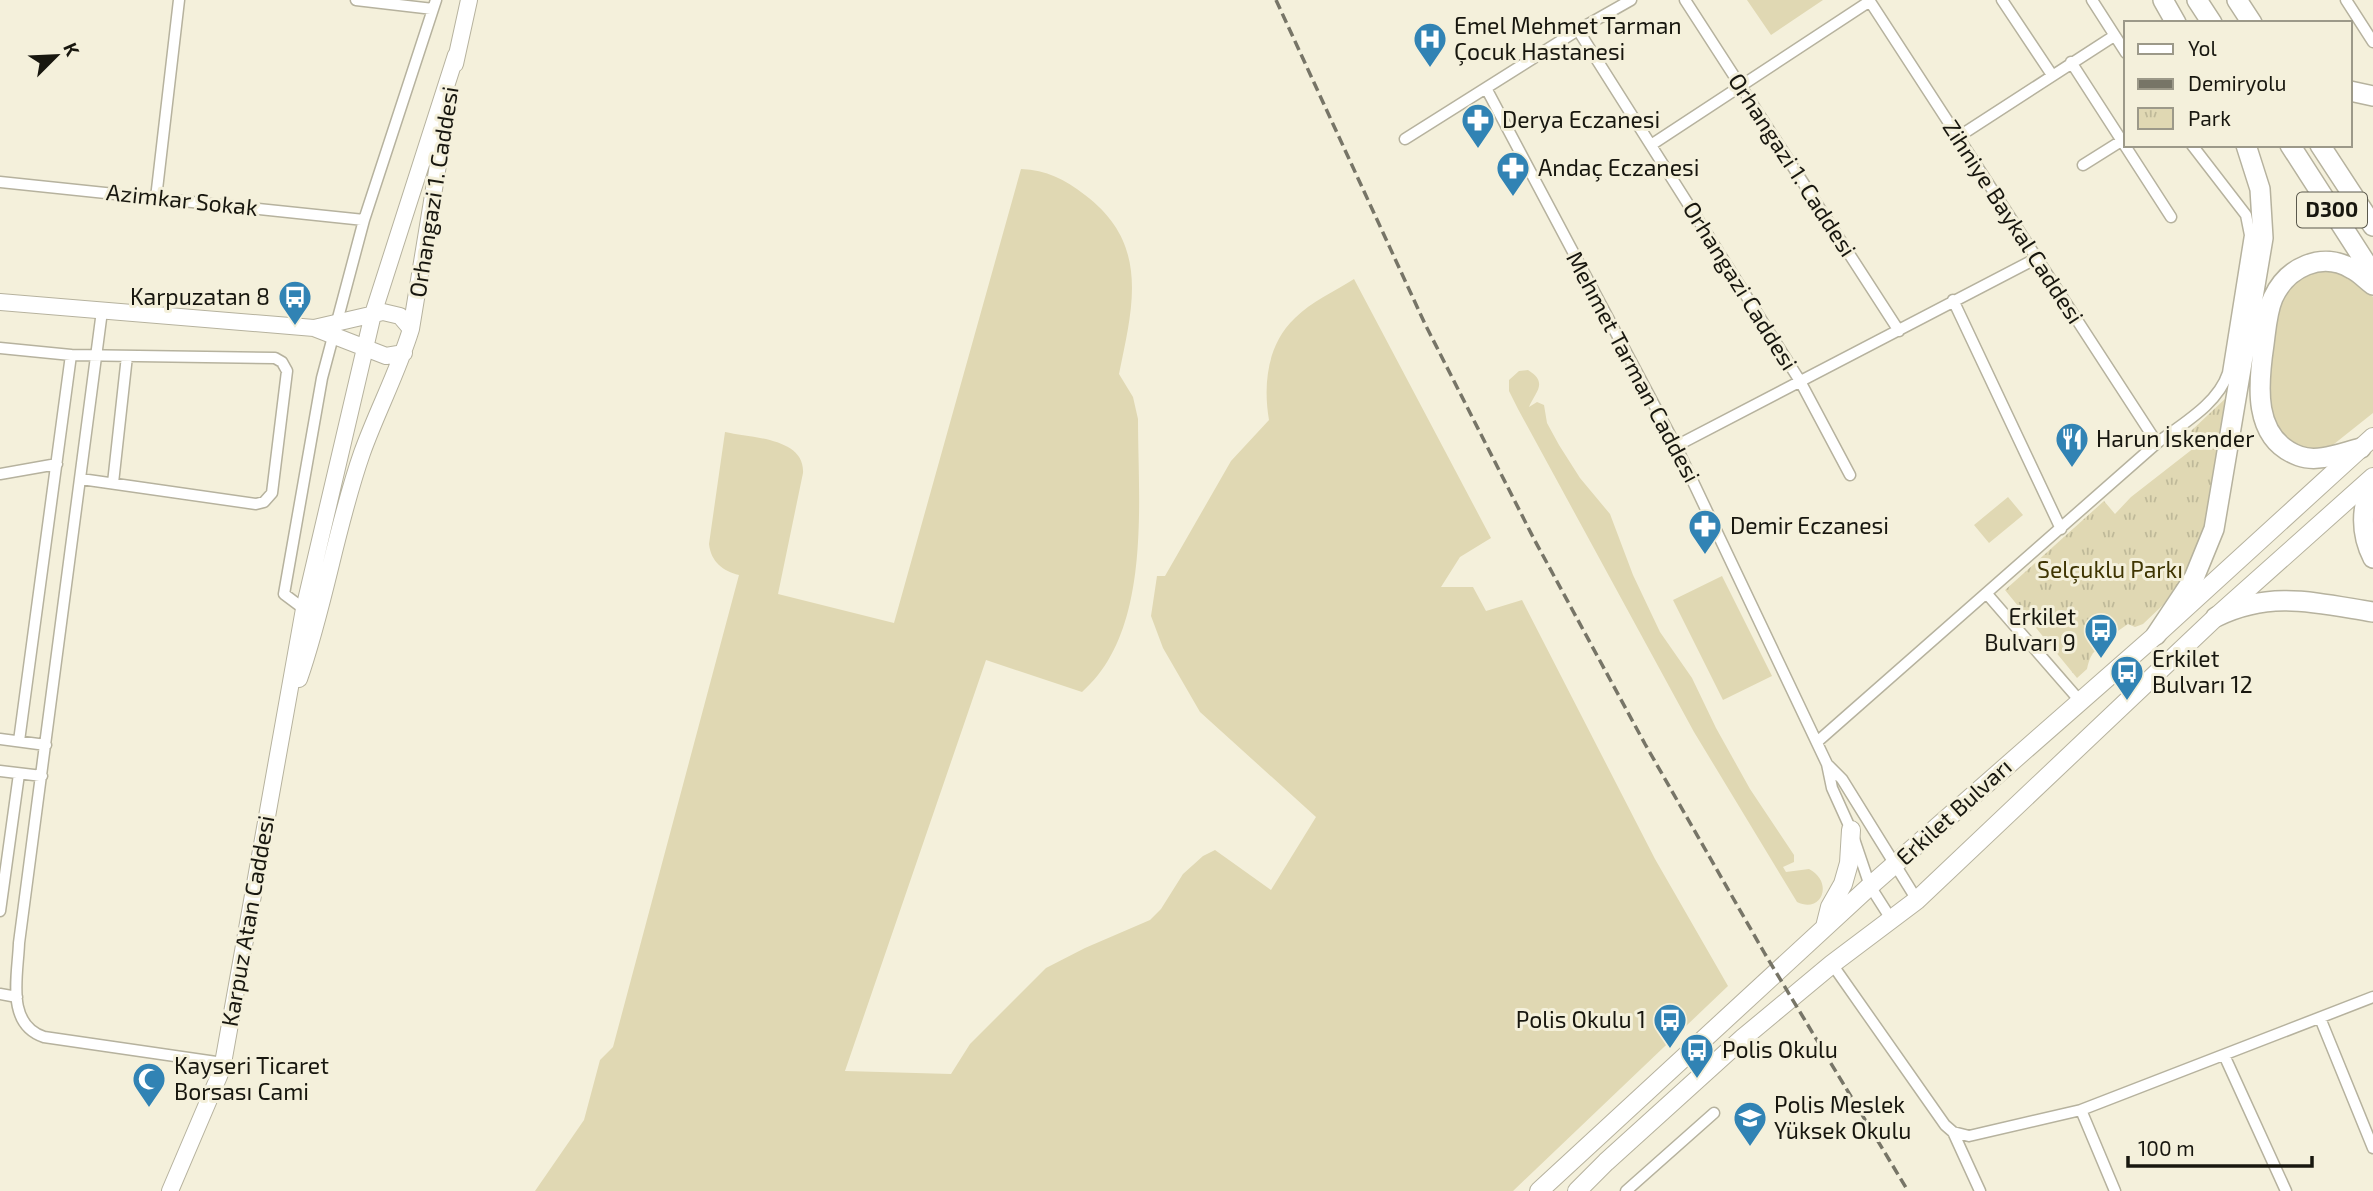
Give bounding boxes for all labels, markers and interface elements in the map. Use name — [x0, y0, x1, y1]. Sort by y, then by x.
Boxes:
place label: Emel Mehmet Tarman Çocuk Hastanesi — [1454, 11, 1682, 66]
hospital icon: Emel Mehmet Tarman Çocuk Hastanesi — [1411, 20, 1449, 69]
north arrow — [21, 21, 91, 91]
legend — [2124, 21, 2352, 147]
text: Yol — [2188, 35, 2217, 60]
text: K — [59, 39, 85, 59]
street label: Orhangazi 1. Caddesi — [1723, 67, 1863, 261]
text: Demiryolu — [2188, 70, 2286, 95]
street label: Orhangazi 1. Caddesi — [403, 84, 464, 299]
pharmacy icon: Derya Eczanesi — [1459, 101, 1497, 150]
place label: Derya Eczanesi — [1502, 105, 1660, 133]
text: Park — [2188, 105, 2231, 130]
street label: Zihniye Baykal Caddesi — [1937, 114, 2090, 329]
pharmacy icon: Andaç Eczanesi — [1494, 149, 1532, 198]
place label: Andaç Eczanesi — [1538, 153, 1699, 182]
street label: Azimkar Sokak — [105, 177, 259, 221]
road number: D300 — [2297, 192, 2367, 228]
street label: Orhangazi Caddesi — [1678, 196, 1804, 375]
street label: Mehmet Tarman Caddesi — [1561, 246, 1707, 487]
bus stop icon: Karpuzatan 8 — [276, 278, 314, 327]
place label: Karpuzatan 8 — [130, 282, 270, 310]
restaurant icon: Harun İskender — [2053, 420, 2091, 469]
place label: Harun İskender — [2096, 424, 2254, 452]
pharmacy icon: Demir Eczanesi — [1686, 507, 1724, 556]
place label: Demir Eczanesi — [1730, 511, 1889, 539]
park label: Selçuklu Parkı — [2037, 555, 2183, 584]
place label: Erkilet Bulvarı 9 — [1984, 602, 2076, 656]
bus stop icon: Erkilet Bulvarı 9 — [2082, 611, 2120, 660]
place label: Erkilet Bulvarı 12 — [2152, 644, 2253, 698]
bus stop icon: Erkilet Bulvarı 12 — [2108, 653, 2146, 702]
street label: Erkilet Bulvarı — [1890, 752, 2017, 870]
street label: Karpuz Atan Caddesi — [215, 813, 279, 1029]
bus stop icon: Polis Okulu 1 — [1651, 1001, 1689, 1050]
place label: Polis Okulu 1 — [1516, 1005, 1646, 1033]
bus stop icon: Polis Okulu — [1678, 1031, 1716, 1080]
place label: Polis Okulu — [1722, 1035, 1838, 1063]
place label: Kayseri Ticaret Borsası Cami — [174, 1051, 329, 1105]
mosque icon: Kayseri Ticaret Borsası Cami — [130, 1060, 168, 1109]
place label: Polis Meslek Yüksek Okulu — [1774, 1090, 1911, 1144]
school or university icon: Polis Meslek Yüksek Okulu — [1731, 1099, 1769, 1148]
scale bar — [2128, 1124, 2312, 1168]
text: 100 m — [2138, 1135, 2195, 1160]

